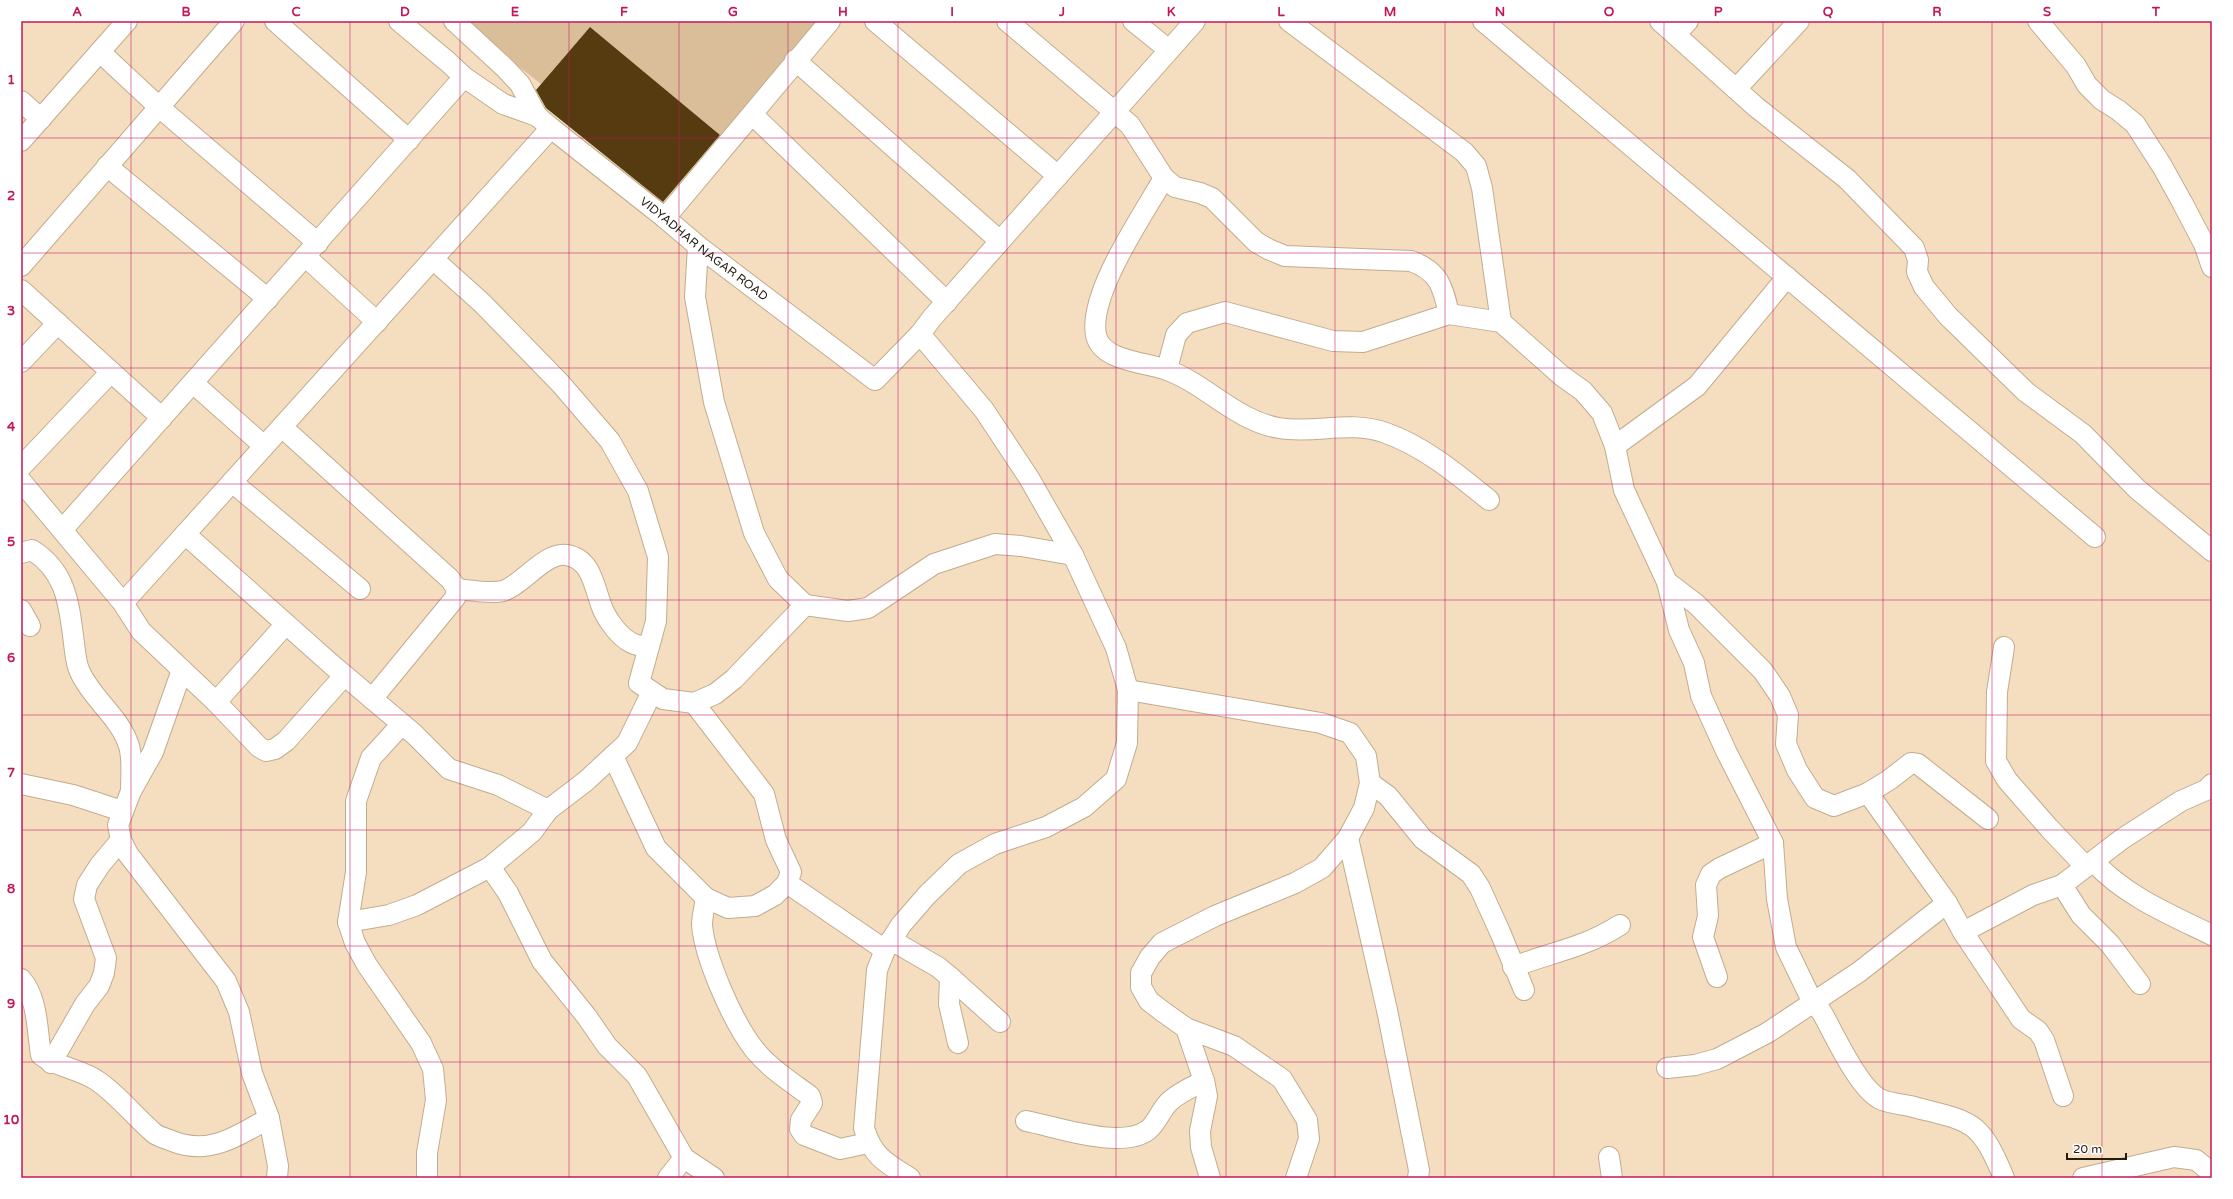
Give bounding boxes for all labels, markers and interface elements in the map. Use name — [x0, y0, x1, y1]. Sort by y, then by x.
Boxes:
text: A — [72, 4, 82, 20]
text: B — [181, 4, 191, 20]
text: C — [291, 4, 301, 20]
text: D — [400, 4, 410, 20]
text: E — [511, 4, 519, 20]
text: F — [620, 4, 628, 20]
text: G — [728, 4, 738, 20]
text: H — [838, 4, 848, 20]
text: I — [950, 4, 954, 20]
text: J — [1058, 4, 1065, 20]
text: K — [1167, 4, 1176, 20]
text: L — [1277, 4, 1285, 20]
text: M — [1384, 4, 1396, 20]
text: N — [1495, 4, 1505, 20]
text: O — [1604, 4, 1615, 20]
text: P — [1714, 4, 1723, 20]
text: Q — [1823, 4, 1834, 20]
text: R — [1932, 4, 1942, 20]
text: S — [2043, 4, 2051, 20]
text: T — [2151, 4, 2161, 20]
text: 1 — [7, 72, 15, 88]
text: 2 — [7, 188, 15, 204]
street label: VIDYADHAR NAGAR ROAD — [637, 194, 771, 304]
text: 3 — [7, 303, 15, 319]
text: 4 — [7, 419, 16, 435]
text: 5 — [7, 534, 15, 550]
text: 6 — [7, 650, 15, 666]
text: 7 — [7, 765, 15, 781]
text: 8 — [7, 881, 15, 897]
text: 9 — [7, 996, 15, 1012]
text: 10 — [3, 1112, 19, 1128]
scale bar — [2067, 1135, 2126, 1161]
text: 20 m — [2073, 1142, 2102, 1156]

